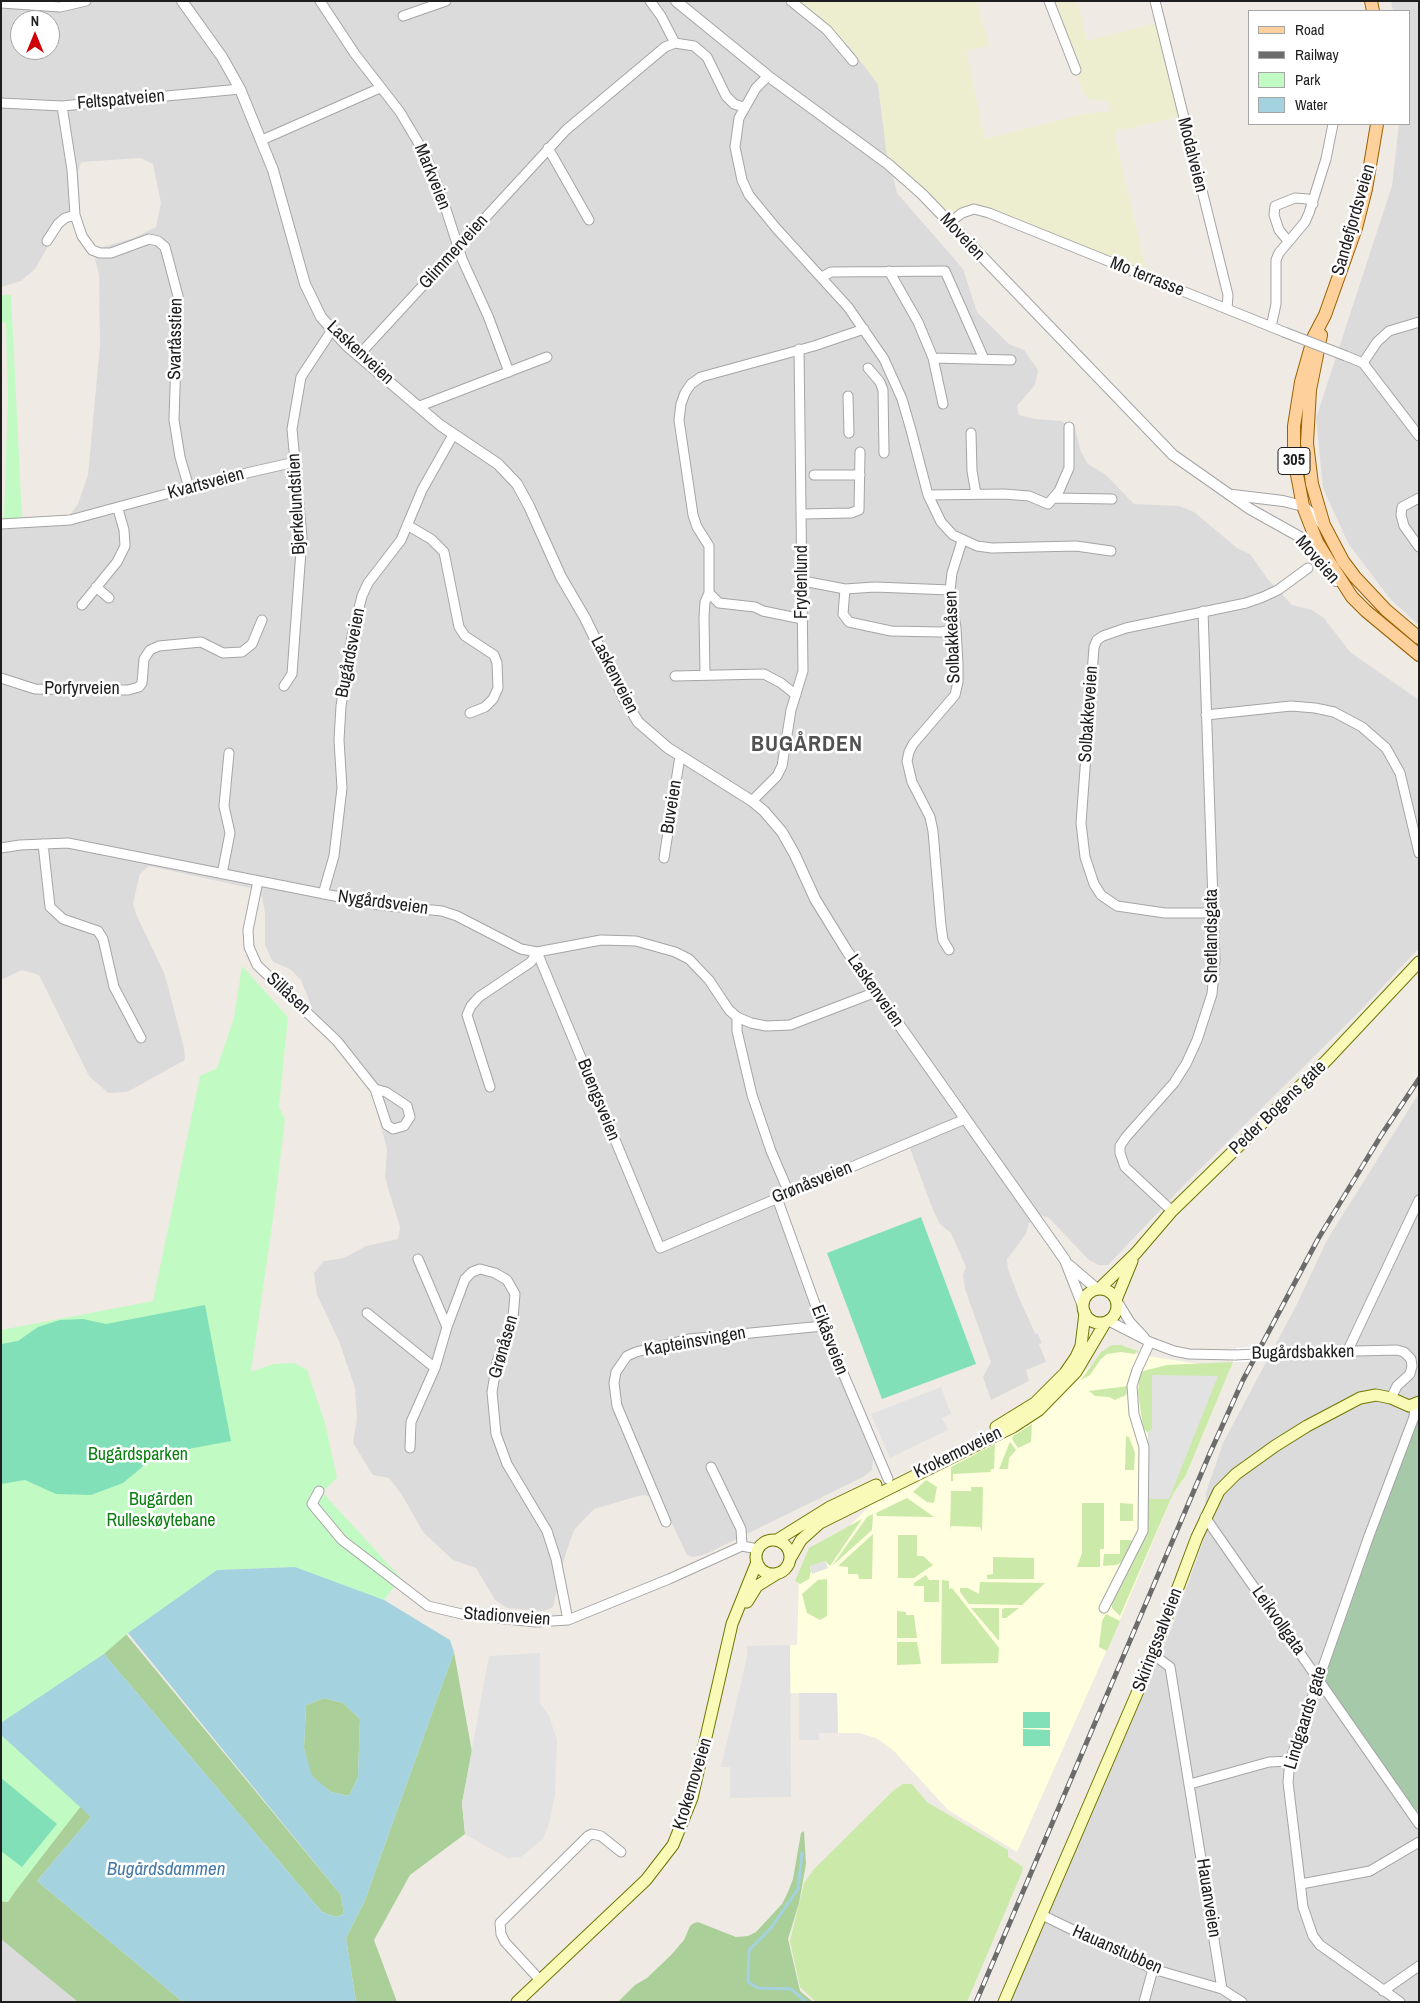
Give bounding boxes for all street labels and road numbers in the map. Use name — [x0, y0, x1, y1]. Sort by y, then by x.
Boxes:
street label: Feltspatveien — [76, 85, 166, 115]
street label: Modalveien — [1172, 115, 1212, 195]
street label: Markveien — [409, 141, 455, 213]
street label: Sandefjordsveien — [1328, 162, 1380, 278]
street label: Moveien — [935, 209, 989, 265]
street label: Glimmerveien — [415, 210, 493, 294]
street label: Mo terrasse — [1107, 252, 1187, 302]
street label: Svartåsstien — [164, 298, 188, 380]
street label: Laskenveien — [322, 317, 398, 389]
road number: 305 — [1278, 448, 1310, 474]
street label: Bjerkelundstien — [284, 453, 310, 555]
street label: Kvartsveien — [166, 463, 246, 505]
street label: Moveien — [1290, 532, 1344, 588]
street label: Frydenlund — [791, 545, 813, 619]
street label: Solbakkeåsen — [941, 590, 965, 684]
street label: Bugårdsveien — [332, 606, 370, 700]
street label: Laskenveien — [585, 633, 643, 717]
street label: Solbakkeveien — [1075, 665, 1103, 763]
street label: Porfyrveien — [44, 678, 120, 700]
street label: Buveien — [657, 779, 687, 835]
street label: Nygårdsveien — [336, 886, 430, 920]
street label: Shetlandsgata — [1201, 889, 1223, 983]
street label: Laskenveien — [842, 951, 908, 1031]
street label: Sillåsen — [261, 968, 315, 1020]
street label: Buengsveien — [572, 1056, 624, 1144]
street label: Peder Bogens gate — [1225, 1056, 1331, 1160]
street label: Grønåsveien — [769, 1157, 855, 1209]
street label: Eikåsveien — [806, 1302, 852, 1378]
street label: Grønåsen — [485, 1313, 523, 1381]
street label: Kapteinsvingen — [643, 1322, 747, 1362]
street label: Bugårdsbakken — [1252, 1341, 1354, 1365]
street label: Krokemoveien — [910, 1422, 1006, 1484]
street label: Leikvollgata — [1247, 1583, 1309, 1659]
street label: Skiringssalveien — [1128, 1585, 1188, 1695]
street label: Stadionveien — [463, 1603, 551, 1631]
street label: Lindgaards gate — [1280, 1664, 1332, 1772]
street label: Krokemoveien — [669, 1735, 717, 1833]
street label: Hauanveien — [1191, 1857, 1225, 1939]
street label: Hauanstubben — [1069, 1921, 1165, 1979]

